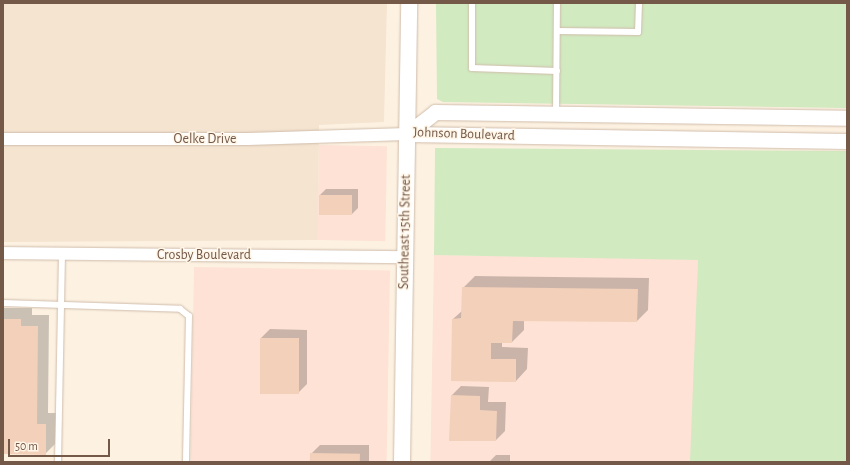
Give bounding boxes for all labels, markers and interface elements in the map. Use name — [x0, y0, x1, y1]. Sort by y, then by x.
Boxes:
street label: Johnson Boulevard — [413, 124, 515, 144]
street label: Oelke Drive — [174, 131, 236, 147]
street label: Southeast 15th Street — [396, 175, 414, 289]
street label: Crosby Boulevard — [157, 247, 251, 263]
scale bar — [10, 431, 112, 457]
text: 50 m — [15, 440, 38, 452]

